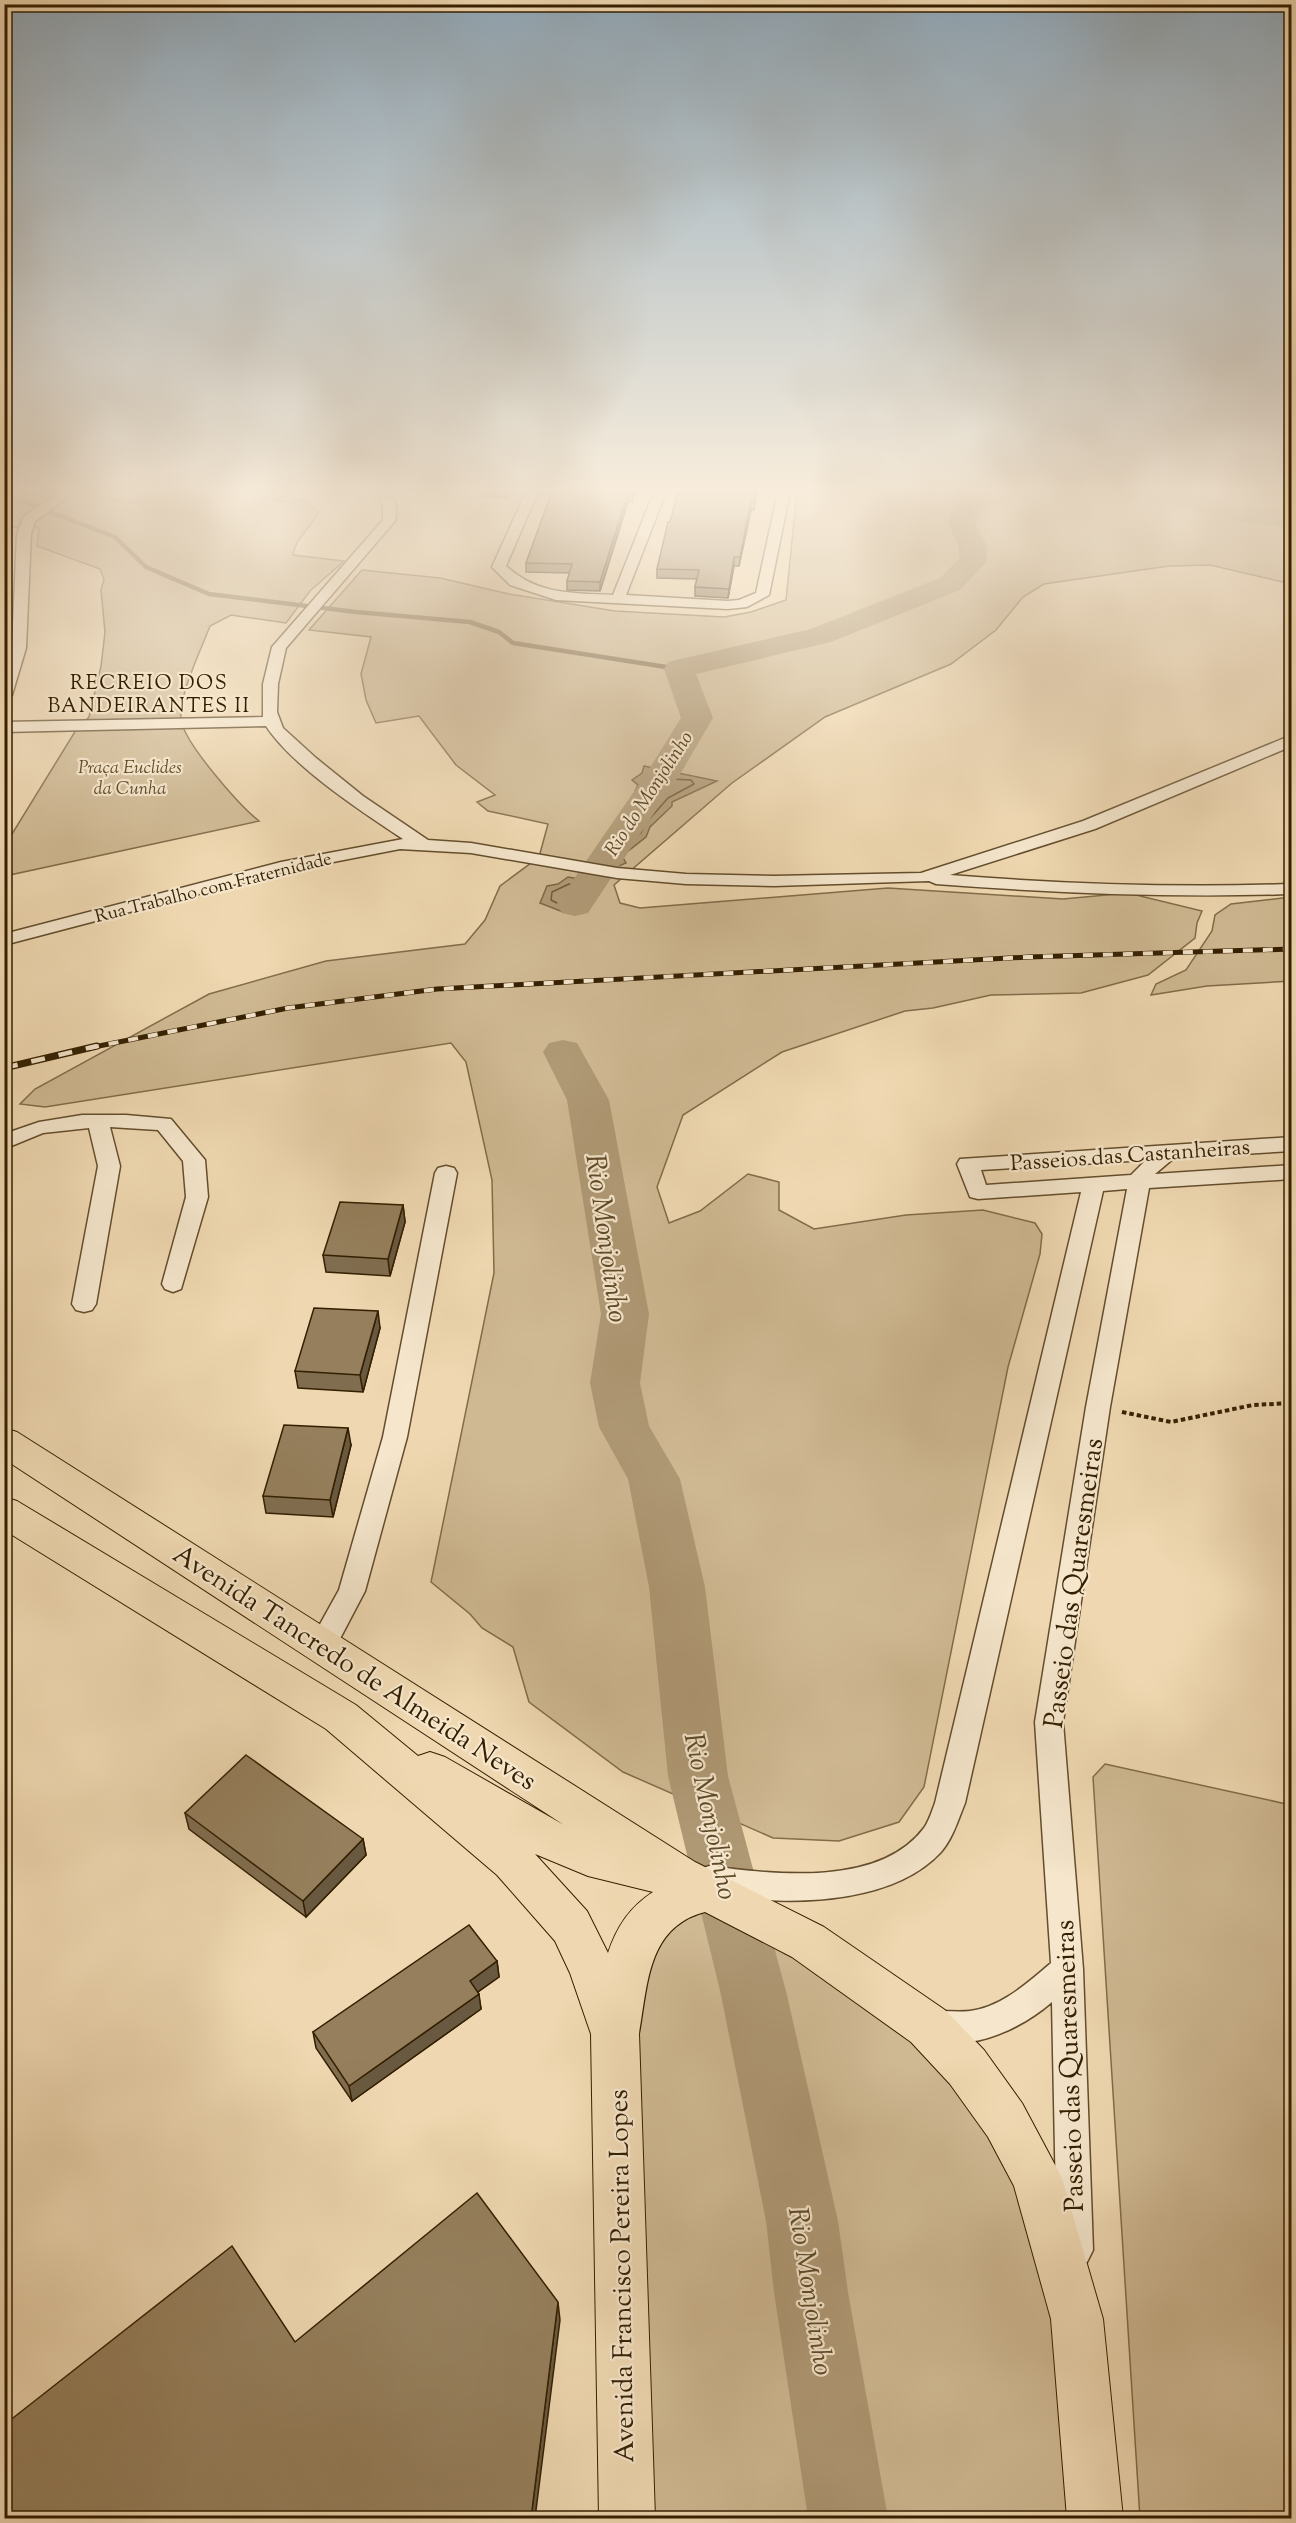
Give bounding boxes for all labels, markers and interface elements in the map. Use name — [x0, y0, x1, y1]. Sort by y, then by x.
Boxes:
district label: RECREIO DOS BANDEIRANTES II — [47, 670, 251, 722]
water label: Rio do Monjolinho — [599, 726, 701, 863]
park label: Praça Euclides da Cunha — [78, 756, 182, 803]
street label: Rua Trabalho com Fraternidade — [93, 847, 334, 931]
street label: Passeios das Castanheiras — [1009, 1133, 1251, 1181]
water label: Rio Monjolinho — [573, 1152, 637, 1325]
street label: Passeio das Quaresmeiras — [1036, 1436, 1115, 1731]
street label: Avenida Tancredo de Almeida Neves — [164, 1537, 543, 1802]
water label: Rio Monjolinho — [672, 1730, 746, 1904]
street label: Passeio das Quaresmeiras — [1047, 1919, 1096, 2213]
street label: Avenida Francisco Pereira Lopes — [601, 2089, 646, 2463]
water label: Rio Monjolinho — [776, 2205, 842, 2378]

